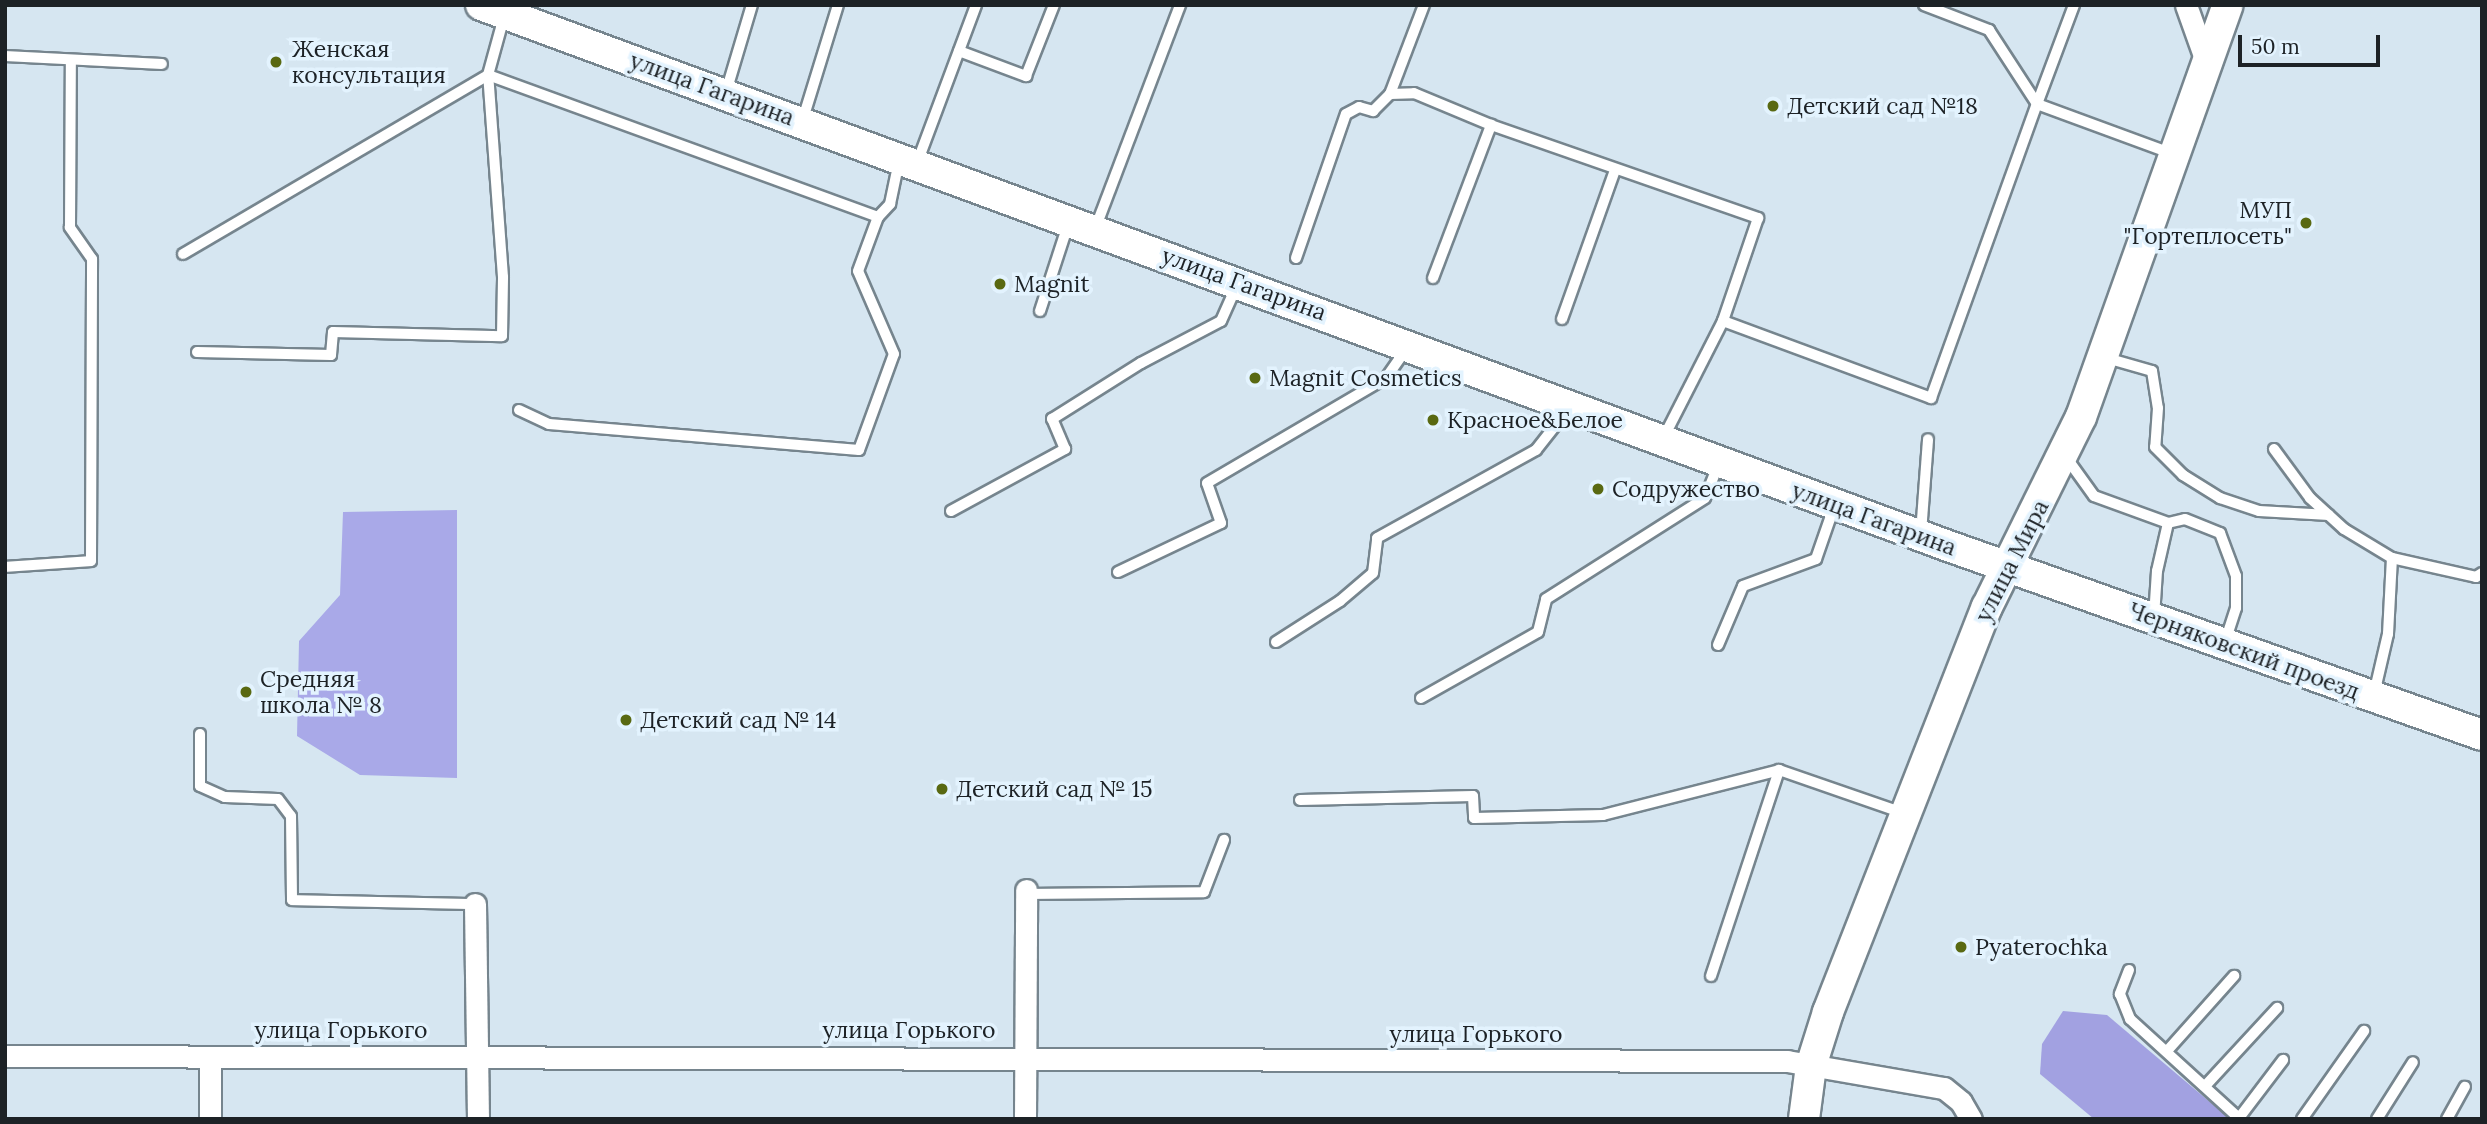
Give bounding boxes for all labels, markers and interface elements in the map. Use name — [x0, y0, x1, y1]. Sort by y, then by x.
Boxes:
scale bar — [2242, 21, 2384, 65]
text: 50 m — [2251, 33, 2300, 60]
place label: Женская консультация — [292, 35, 446, 89]
street label: улица Гагарина — [626, 46, 798, 132]
marker: Женская консультация — [266, 52, 286, 72]
place label: Детский сад №18 — [1787, 92, 1978, 120]
marker: Детский сад №18 — [1765, 98, 1781, 114]
place label: МУП "Гортеплосеть" — [2124, 196, 2292, 250]
marker: МУП "Гортеплосеть" — [2298, 215, 2314, 231]
street label: улица Гагарина — [1158, 241, 1330, 327]
place label: Magnit — [1014, 270, 1089, 298]
marker: Magnit — [992, 276, 1008, 292]
place label: Magnit Cosmetics — [1269, 364, 1462, 392]
marker: Magnit Cosmetics — [1247, 370, 1263, 386]
place label: Красное&Белое — [1447, 406, 1623, 434]
marker: Красное&Белое — [1425, 412, 1441, 428]
place label: Содружество — [1612, 475, 1760, 503]
street label: улица Гагарина — [1788, 476, 1960, 562]
marker: Содружество — [1590, 481, 1606, 497]
street label: улица Мира — [1969, 495, 2055, 627]
street label: Черняковский проезд — [2125, 596, 2363, 706]
place label: Cредняя школа № 8 — [260, 665, 382, 719]
marker: Cредняя школа № 8 — [238, 684, 254, 700]
place label: Детский сад № 14 — [640, 706, 836, 734]
marker: Детский сад № 14 — [618, 712, 634, 728]
place label: Детский сад № 15 — [956, 775, 1153, 803]
marker: Детский сад № 15 — [934, 781, 950, 797]
place label: Pyaterochka — [1975, 933, 2108, 961]
marker: Pyaterochka — [1953, 939, 1969, 955]
street label: улица Горького — [255, 1016, 427, 1044]
street label: улица Горького — [823, 1016, 995, 1044]
street label: улица Горького — [1390, 1020, 1562, 1048]

